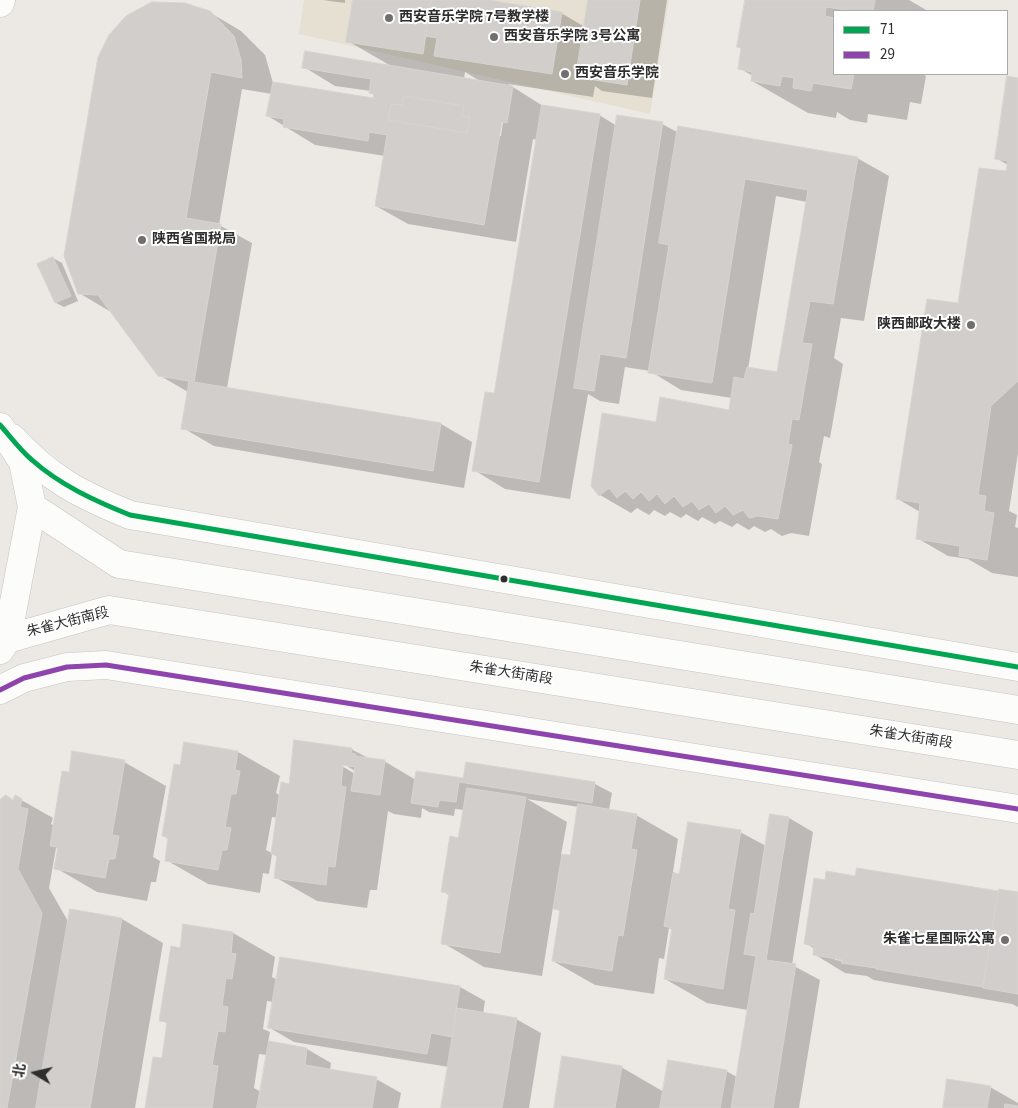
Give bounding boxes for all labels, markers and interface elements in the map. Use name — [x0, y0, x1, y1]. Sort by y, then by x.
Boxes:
place label: 西安音乐学院 7号教学楼 — [399, 10, 549, 26]
legend — [833, 10, 1008, 75]
marker: 西安音乐学院 7号教学楼 — [383, 12, 395, 24]
text: 71 — [880, 19, 895, 40]
place label: 西安音乐学院 3号公寓 — [504, 29, 640, 45]
marker: 西安音乐学院 3号公寓 — [488, 31, 500, 43]
text: 29 — [880, 44, 895, 65]
place label: 西安音乐学院 — [575, 66, 659, 82]
marker: 西安音乐学院 — [559, 68, 571, 80]
place label: 陕西省国税局 — [152, 232, 236, 248]
marker: 陕西省国税局 — [136, 234, 148, 246]
place label: 陕西邮政大楼 — [877, 317, 961, 333]
marker: 陕西邮政大楼 — [965, 319, 977, 331]
unlabelled marker — [499, 574, 509, 584]
street label: 朱雀大街南段 — [25, 605, 111, 641]
street label: 朱雀大街南段 — [468, 659, 554, 689]
street label: 朱雀大街南段 — [868, 723, 954, 753]
place label: 朱雀七星国际公寓 — [883, 932, 995, 948]
marker: 朱雀七星国际公寓 — [999, 934, 1011, 946]
north arrow — [10, 1048, 60, 1098]
text: 北 — [9, 1062, 31, 1079]

